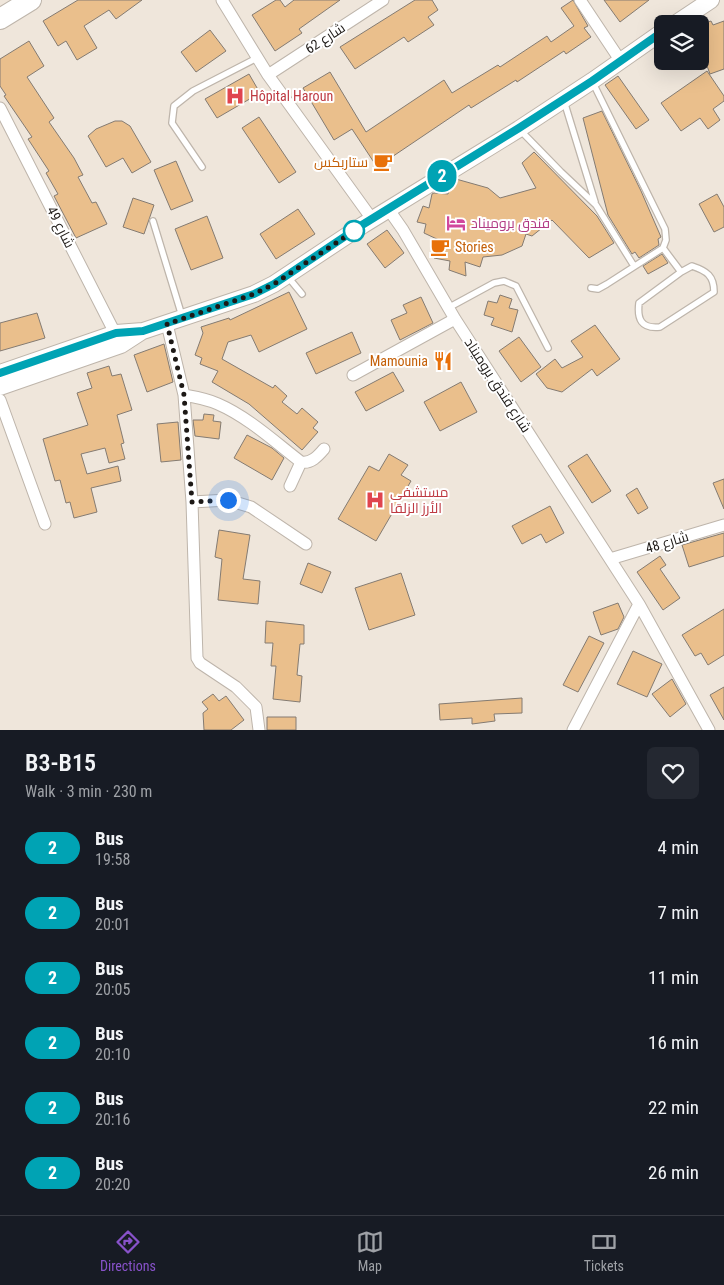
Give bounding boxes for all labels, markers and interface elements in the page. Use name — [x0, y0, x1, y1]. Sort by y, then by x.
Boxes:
map controls — [654, 15, 709, 70]
button: layers — [654, 15, 709, 70]
street label: شارع 62 — [302, 19, 348, 58]
hospital icon: Hôpital Haroun — [224, 85, 246, 107]
place label: Hôpital Haroun — [250, 88, 333, 104]
cafe icon: ستاربكس — [372, 151, 394, 173]
place label: ستاربكس — [314, 154, 368, 170]
line badge: 2 — [426, 160, 458, 192]
text: 2 — [437, 165, 447, 186]
street label: شارع 49 — [43, 204, 78, 251]
hotel icon: فندق بروميناد — [445, 212, 467, 234]
place label: فندق بروميناد — [471, 215, 550, 232]
unlabelled marker — [343, 220, 365, 242]
cafe icon: Stories — [429, 236, 451, 258]
place label: Stories — [455, 239, 494, 255]
street label: شارع فندق بروميناد — [461, 335, 535, 436]
restaurant icon: Mamounia — [432, 350, 454, 372]
place label: Mamounia — [370, 353, 428, 369]
place label: مستشفى الأرز الزلقا — [390, 484, 449, 516]
your location — [216, 488, 241, 513]
hospital icon: مستشفى الأرز الزلقا — [364, 489, 386, 511]
street label: شارع 48 — [644, 528, 691, 557]
button: heart — [647, 747, 699, 799]
text: B3-B15 — [25, 749, 96, 777]
text: Walk · 3 min · 230 m — [25, 782, 152, 801]
text: Bus — [95, 827, 124, 850]
text: 4 min — [657, 836, 699, 859]
text: 2 — [48, 837, 57, 858]
text: 19:58 — [95, 850, 130, 869]
text: Bus — [95, 892, 124, 915]
text: 7 min — [657, 901, 699, 924]
text: 2 — [48, 902, 57, 923]
text: 20:01 — [95, 915, 130, 934]
text: Bus — [95, 957, 124, 980]
text: 11 min — [648, 966, 699, 989]
text: 2 — [48, 967, 57, 988]
text: 20:05 — [95, 980, 130, 999]
text: Bus — [95, 1022, 124, 1045]
text: 16 min — [648, 1031, 699, 1054]
text: 2 — [48, 1032, 57, 1053]
text: 20:10 — [95, 1045, 130, 1064]
text: Bus — [95, 1087, 124, 1110]
text: 22 min — [648, 1096, 699, 1119]
text: 2 — [48, 1097, 57, 1118]
text: 20:16 — [95, 1110, 130, 1129]
text: Bus — [95, 1152, 124, 1175]
text: 26 min — [648, 1161, 699, 1184]
text: 2 — [48, 1162, 57, 1183]
text: 20:20 — [95, 1175, 130, 1194]
tab: Directions — [100, 1228, 156, 1274]
tab: Map — [356, 1228, 384, 1274]
tab: Tickets — [584, 1228, 624, 1274]

